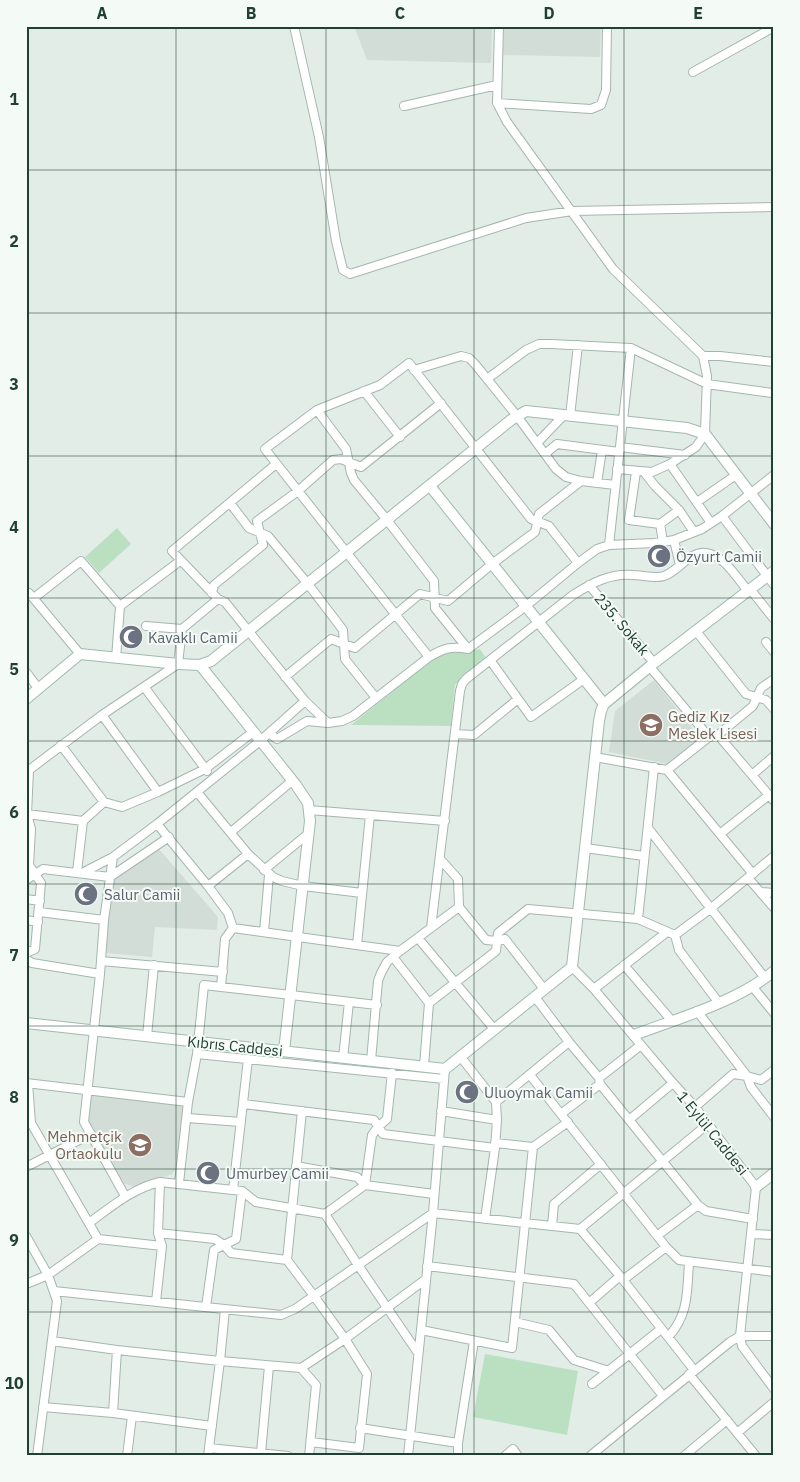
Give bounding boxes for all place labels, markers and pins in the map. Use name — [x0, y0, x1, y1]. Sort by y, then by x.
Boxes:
mosque icon: Özyurt Camii — [646, 543, 672, 569]
place label: Özyurt Camii — [676, 547, 762, 566]
mosque icon: Kavaklı Camii — [118, 624, 144, 650]
place label: Kavaklı Camii — [148, 628, 238, 647]
place label: Gediz Kız Meslek Lisesi — [668, 707, 757, 743]
school or university icon: Gediz Kız Meslek Lisesi — [638, 712, 664, 738]
mosque icon: Salur Camii — [73, 881, 99, 907]
place label: Salur Camii — [104, 885, 180, 904]
mosque icon: Uluoymak Camii — [454, 1079, 480, 1105]
place label: Uluoymak Camii — [484, 1083, 593, 1102]
place label: Mehmetçik Ortaokulu — [47, 1127, 122, 1163]
school or university icon: Mehmetçik Ortaokulu — [127, 1132, 153, 1158]
mosque icon: Umurbey Camii — [195, 1160, 221, 1186]
place label: Umurbey Camii — [226, 1164, 329, 1183]

